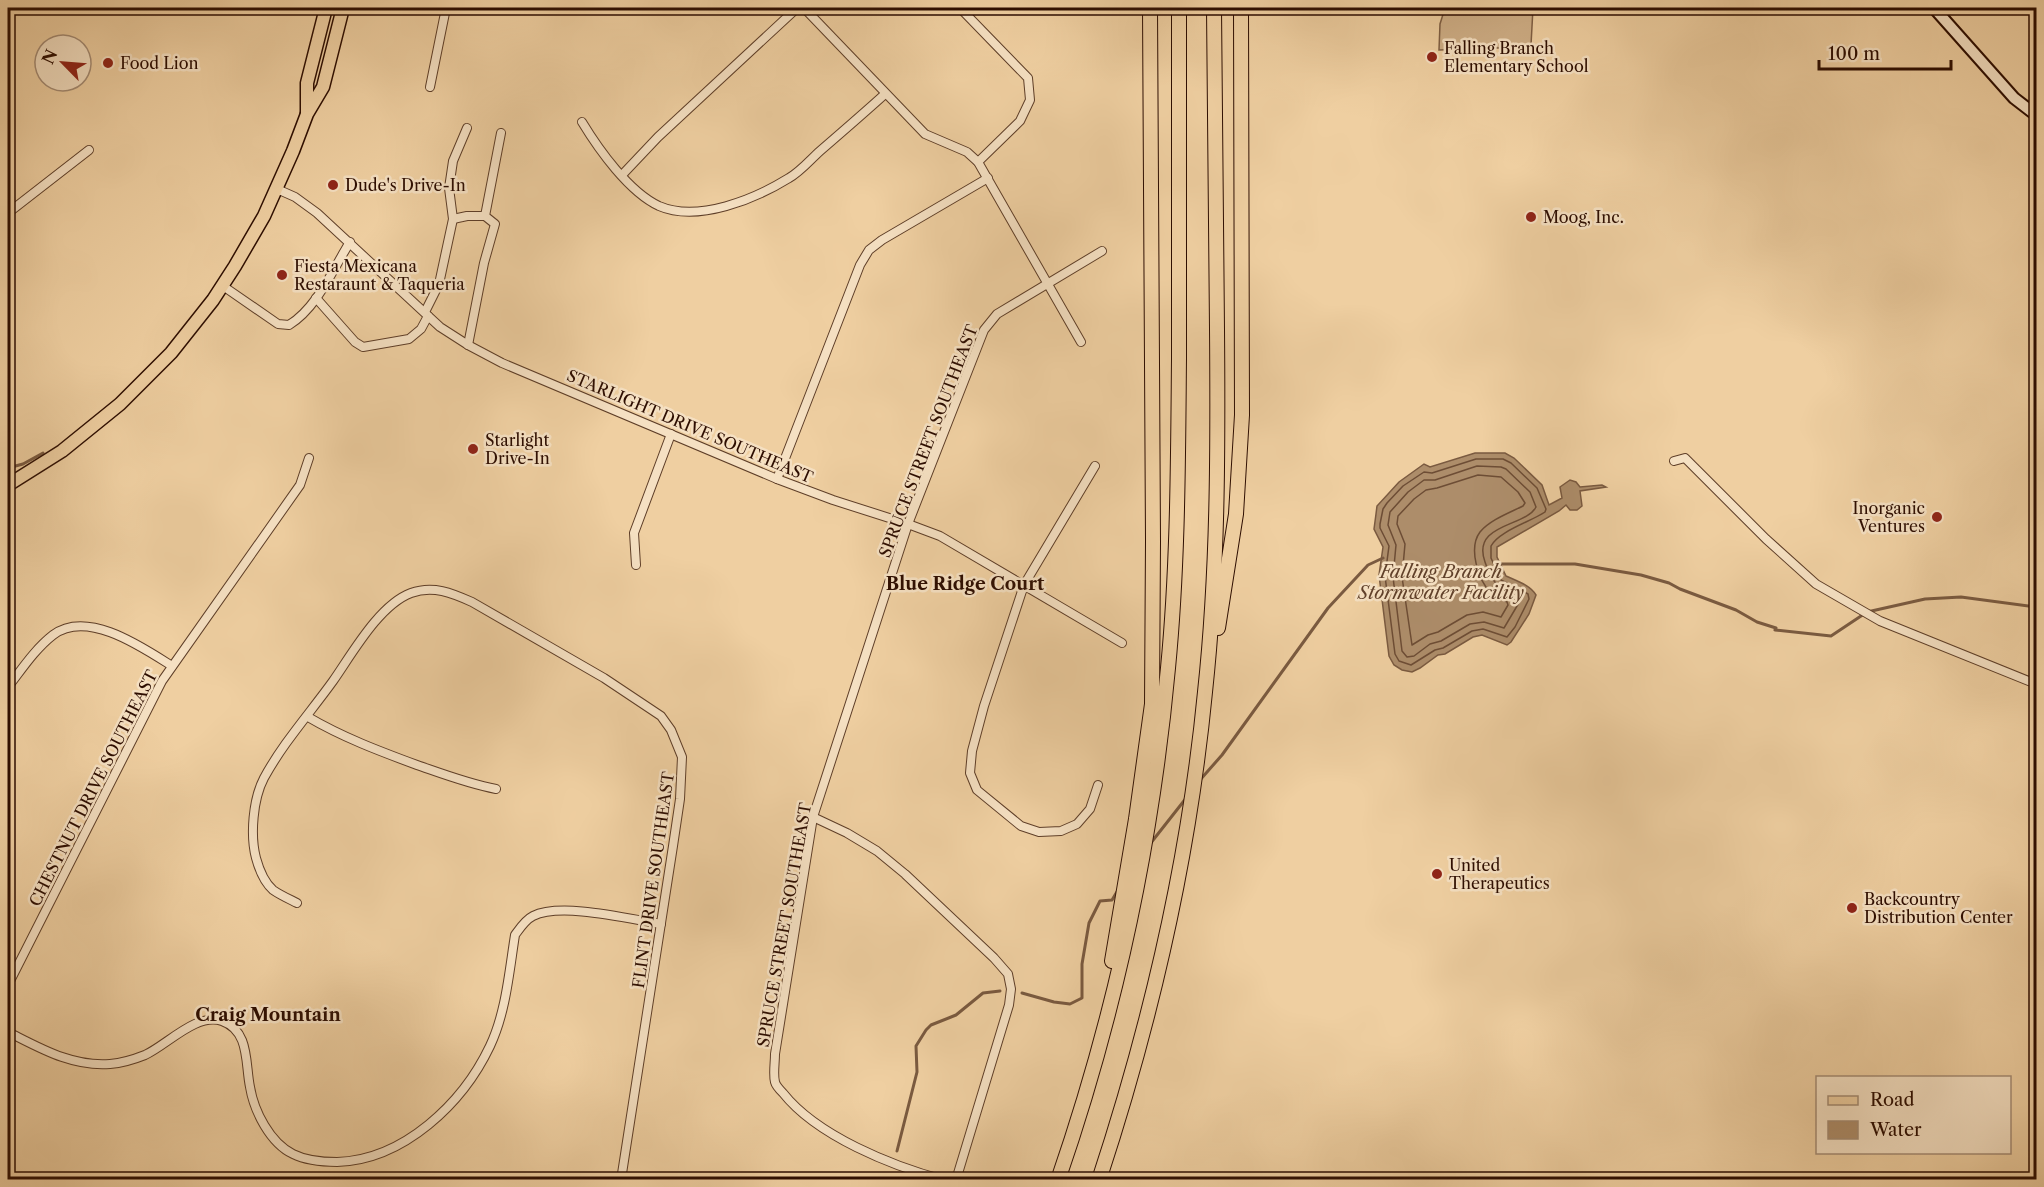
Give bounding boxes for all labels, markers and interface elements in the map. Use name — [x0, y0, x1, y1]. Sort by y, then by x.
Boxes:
north arrow — [33, 33, 93, 93]
scale bar — [1819, 33, 1951, 71]
place label: Falling Branch Elementary School — [1444, 38, 1589, 76]
text: 100 m — [1828, 43, 1880, 65]
text: N — [37, 46, 61, 67]
marker: Falling Branch Elementary School — [1425, 50, 1439, 64]
place label: Food Lion — [120, 53, 199, 73]
marker: Food Lion — [101, 56, 115, 70]
place label: Dude's Drive-In — [345, 175, 466, 195]
marker: Dude's Drive-In — [326, 178, 340, 192]
place label: Moog, Inc. — [1543, 207, 1624, 227]
marker: Moog, Inc. — [1524, 210, 1538, 224]
place label: Fiesta Mexicana Restaraunt & Taqueria — [294, 256, 465, 294]
marker: Fiesta Mexicana Restaraunt & Taqueria — [275, 268, 289, 282]
street label: SPRUCE STREET SOUTHEAST — [874, 322, 982, 560]
street label: STARLIGHT DRIVE SOUTHEAST — [564, 365, 816, 487]
place label: Starlight Drive-In — [485, 430, 550, 468]
marker: Starlight Drive-In — [466, 442, 480, 456]
place label: Inorganic Ventures — [1852, 498, 1925, 536]
marker: Inorganic Ventures — [1930, 510, 1944, 524]
water label: Falling Branch Stormwater Facility — [1357, 561, 1524, 604]
district label: Blue Ridge Court — [886, 573, 1045, 595]
street label: CHESTNUT DRIVE SOUTHEAST — [24, 666, 162, 910]
street label: FLINT DRIVE SOUTHEAST — [628, 770, 678, 990]
street label: SPRUCE STREET SOUTHEAST — [753, 801, 815, 1049]
place label: United Therapeutics — [1449, 855, 1550, 893]
marker: United Therapeutics — [1430, 867, 1444, 881]
place label: Backcountry Distribution Center — [1864, 889, 2013, 927]
marker: Backcountry Distribution Center — [1845, 901, 1859, 915]
district label: Craig Mountain — [195, 1004, 341, 1026]
legend — [1816, 1076, 2011, 1154]
text: Road — [1870, 1089, 1915, 1111]
text: Water — [1869, 1119, 1922, 1141]

